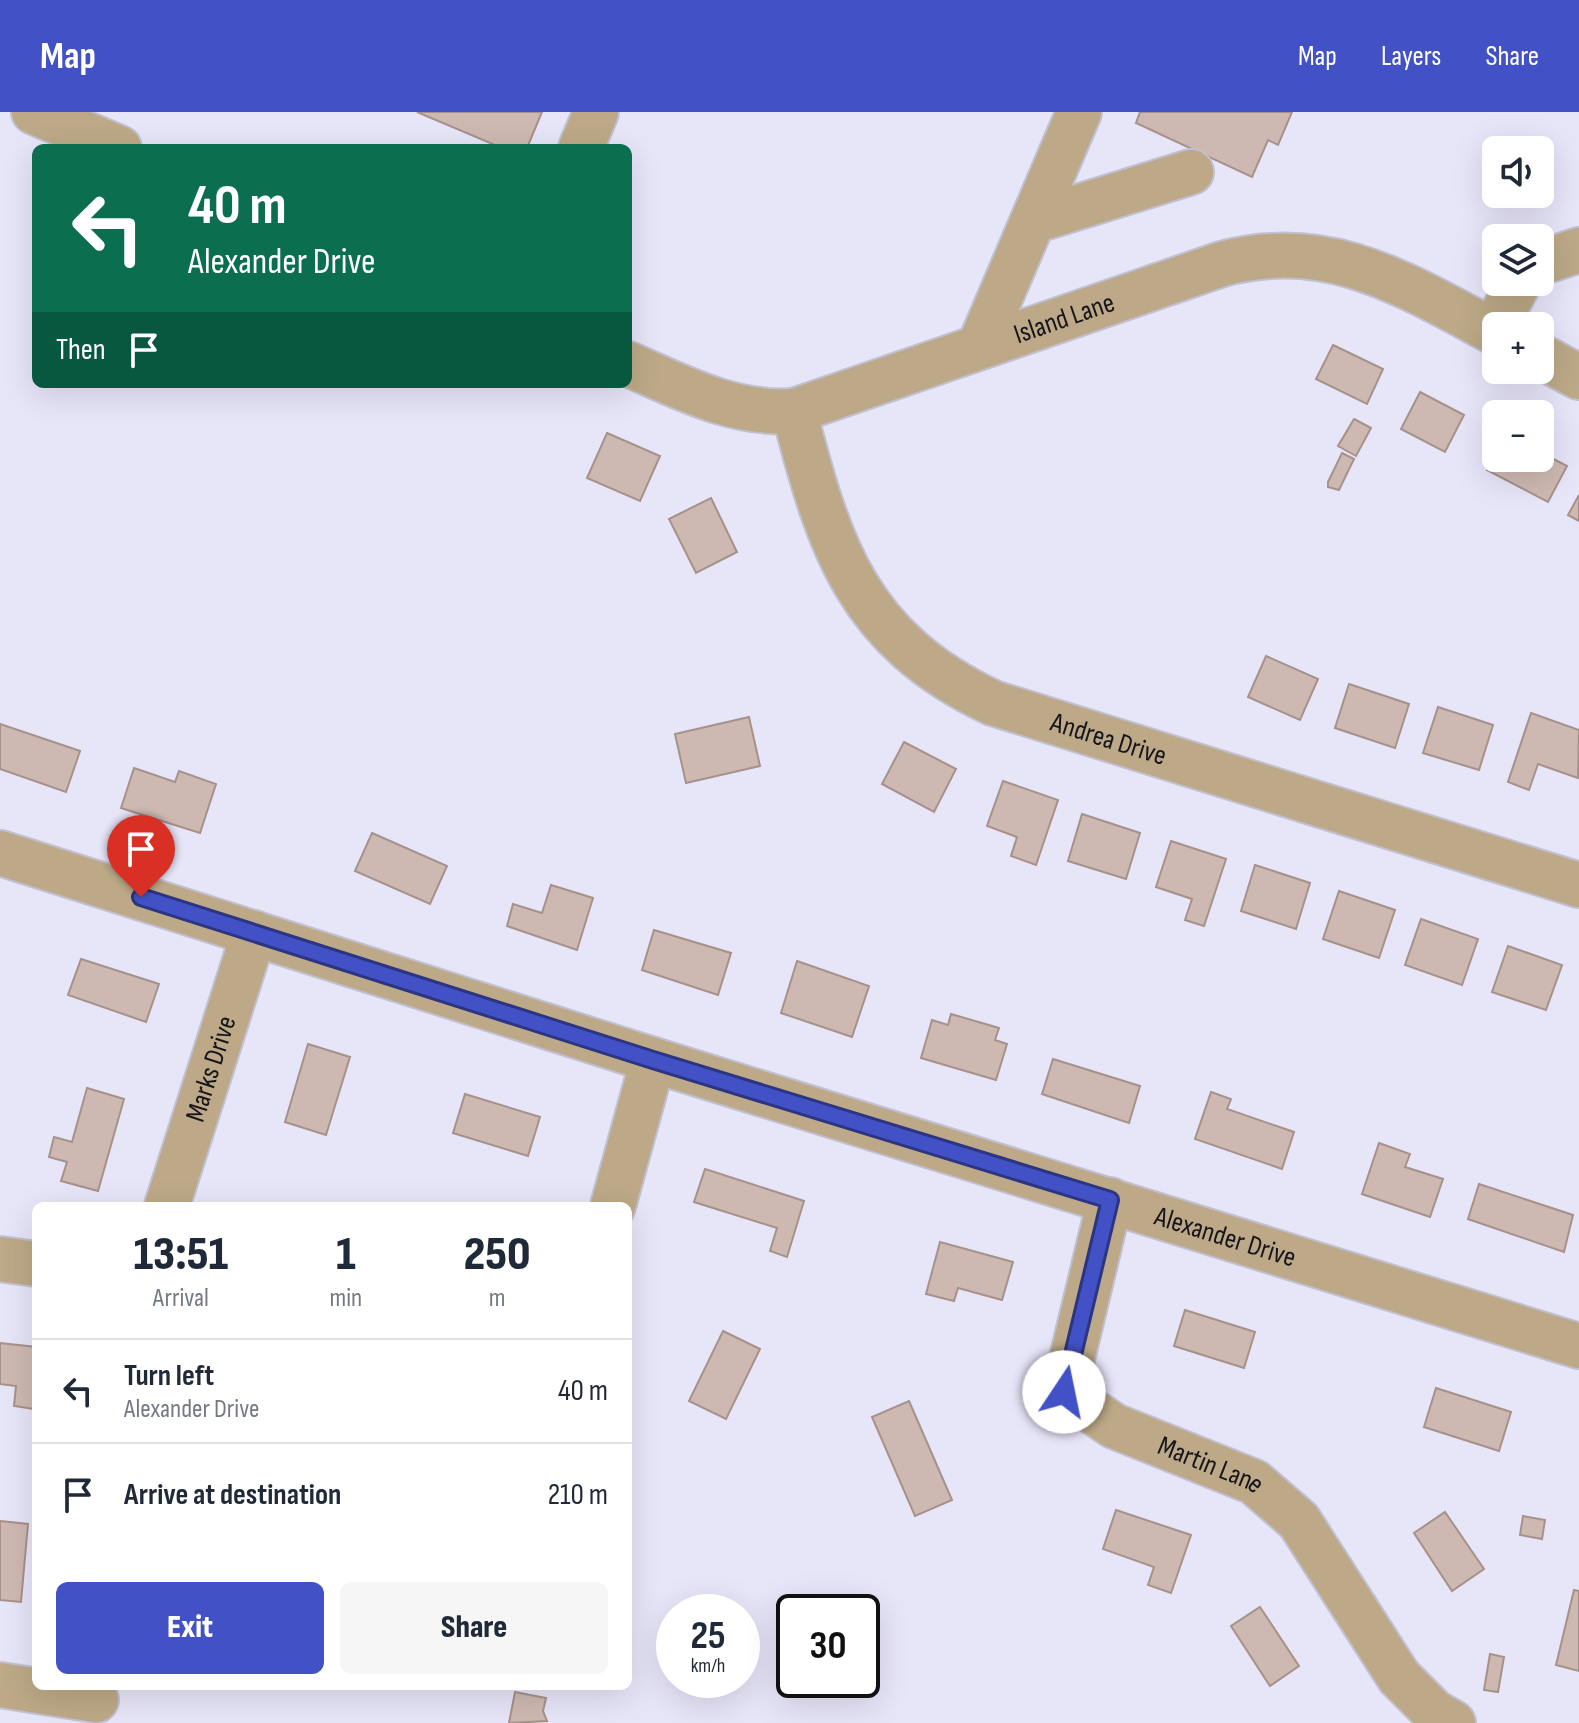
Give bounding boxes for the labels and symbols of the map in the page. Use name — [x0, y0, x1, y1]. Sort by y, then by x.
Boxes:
street label: Island Lane — [1009, 286, 1119, 351]
street label: Andrea Drive — [1046, 705, 1170, 772]
pin — [107, 815, 175, 897]
street label: Marks Drive — [178, 1012, 243, 1126]
street label: Alexander Drive — [1150, 1199, 1300, 1274]
position arrow — [1022, 1350, 1106, 1434]
street label: Martin Lane — [1153, 1429, 1271, 1500]
speed limit sign: 30 — [776, 1594, 880, 1698]

